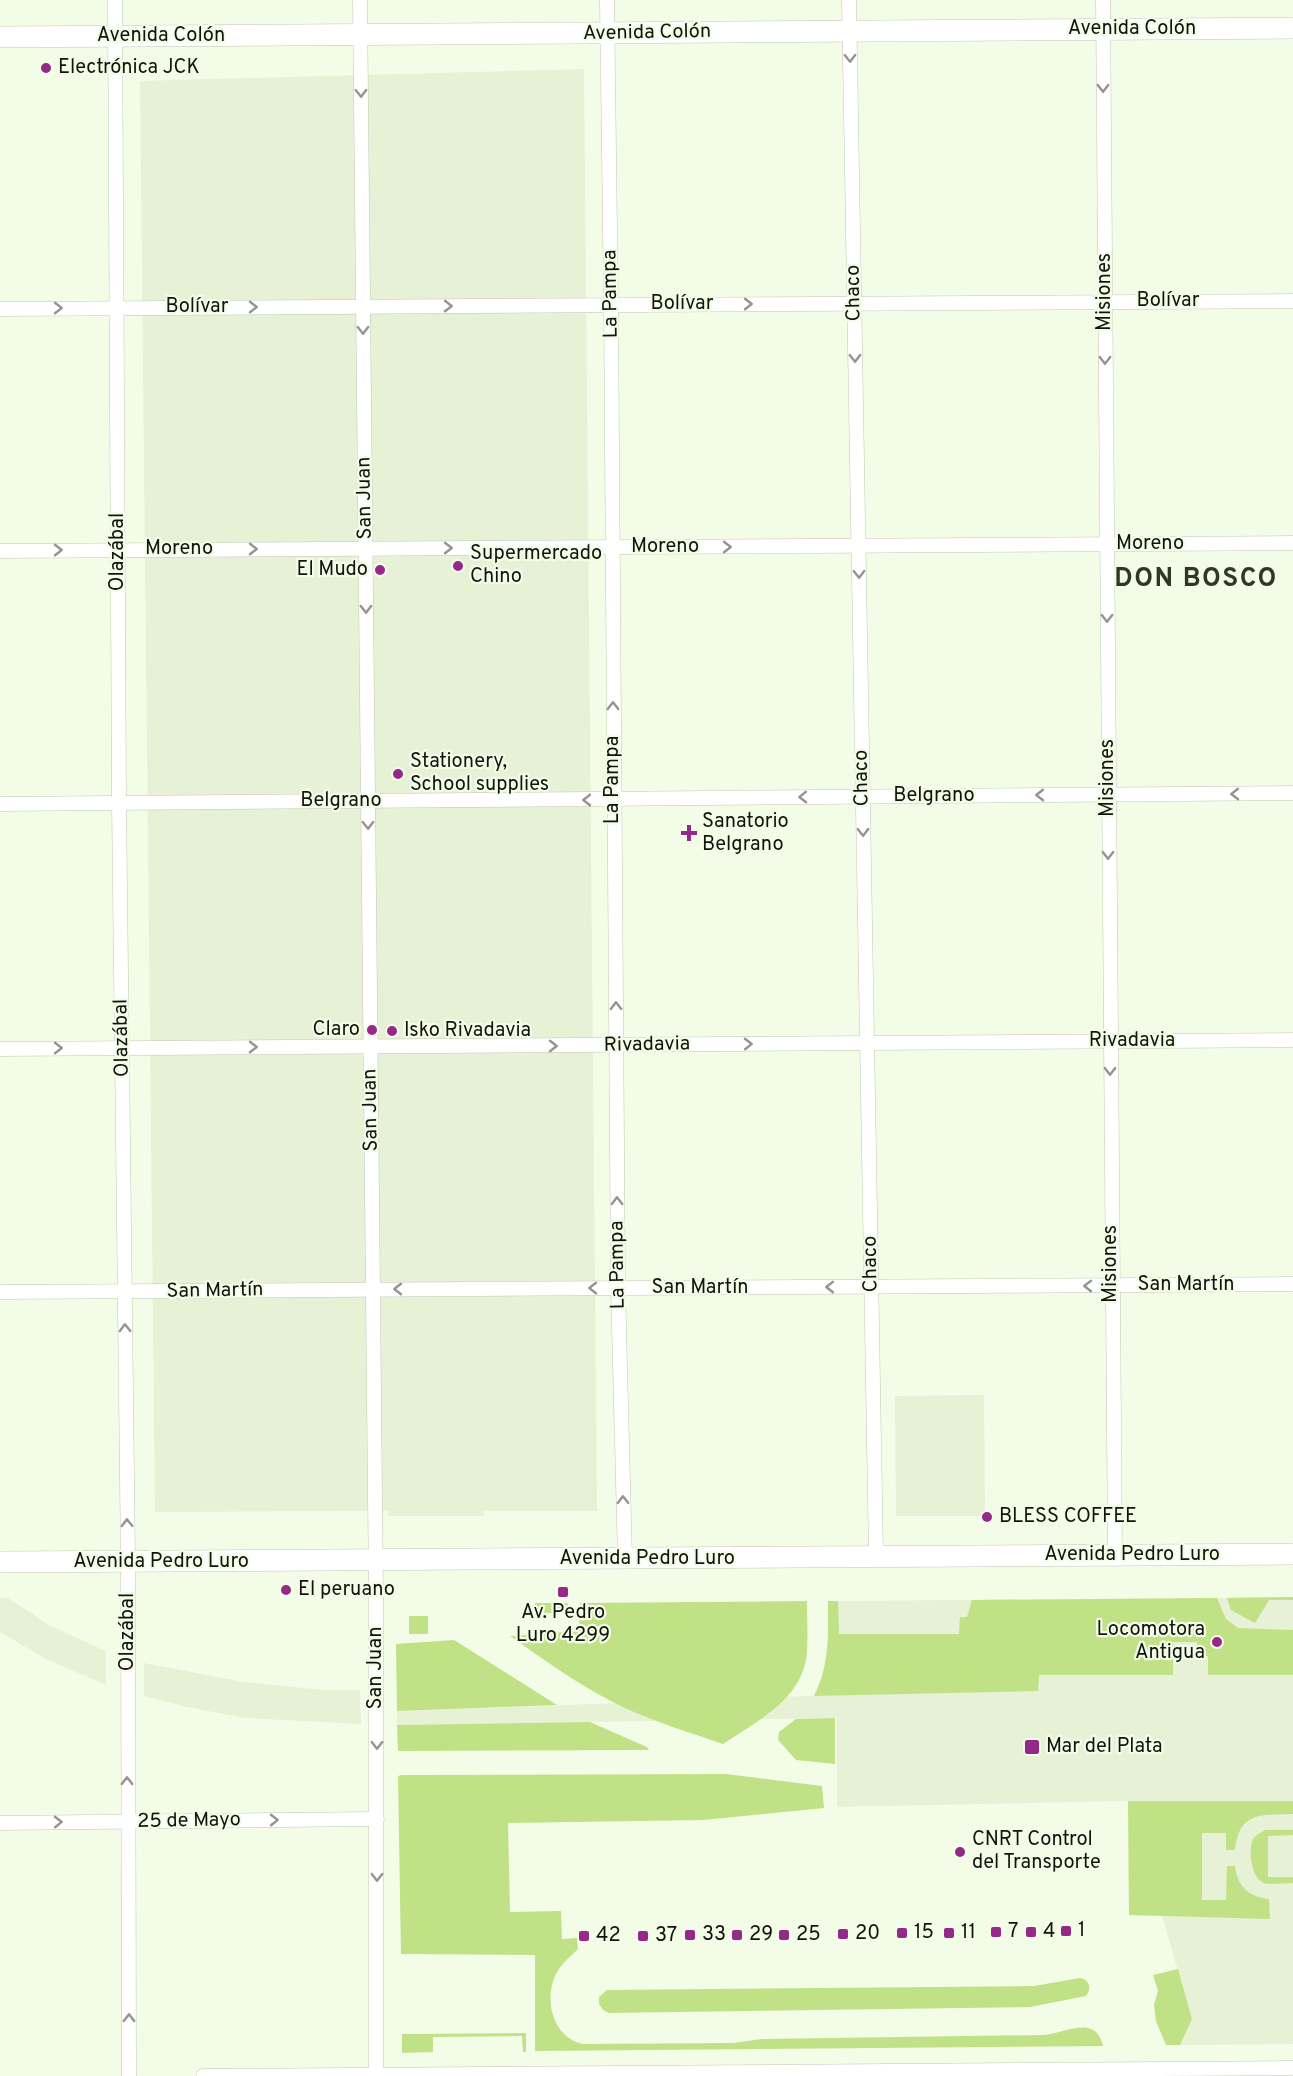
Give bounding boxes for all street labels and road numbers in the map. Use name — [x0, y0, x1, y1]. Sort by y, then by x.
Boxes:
street label: Avenida Colón — [1068, 16, 1196, 42]
street label: Avenida Colón — [583, 19, 711, 47]
street label: Avenida Colón — [97, 23, 225, 49]
street label: La Pampa — [597, 249, 625, 339]
street label: Misiones — [1092, 253, 1118, 331]
street label: Chaco — [841, 265, 867, 321]
street label: Bolívar — [1136, 288, 1200, 314]
street label: Bolívar — [650, 291, 714, 317]
street label: Bolívar — [165, 294, 229, 320]
street label: San Juan — [351, 456, 379, 540]
street label: Olazábal — [105, 513, 131, 591]
street label: Moreno — [1116, 531, 1184, 557]
street label: Moreno — [631, 534, 699, 560]
street label: Moreno — [145, 536, 213, 562]
street label: La Pampa — [600, 736, 626, 824]
street label: Misiones — [1095, 739, 1121, 817]
street label: Chaco — [849, 750, 875, 806]
street label: Belgrano — [893, 783, 975, 809]
street label: Belgrano — [300, 788, 382, 814]
street label: Olazábal — [108, 999, 136, 1077]
street label: Rivadavia — [1089, 1028, 1175, 1054]
street label: Rivadavia — [603, 1031, 691, 1059]
street label: San Juan — [357, 1068, 385, 1152]
street label: La Pampa — [604, 1220, 632, 1310]
street label: Misiones — [1098, 1225, 1124, 1303]
street label: Chaco — [858, 1236, 884, 1292]
street label: San Martín — [1138, 1272, 1234, 1298]
street label: San Martín — [652, 1275, 748, 1301]
street label: San Martín — [166, 1277, 264, 1305]
street label: Avenida Pedro Luro — [1044, 1542, 1220, 1568]
street label: Avenida Pedro Luro — [559, 1546, 735, 1572]
street label: Avenida Pedro Luro — [73, 1549, 249, 1575]
street label: Olazábal — [115, 1593, 141, 1671]
street label: San Juan — [363, 1626, 389, 1710]
street label: 25 de Mayo — [137, 1807, 241, 1835]

